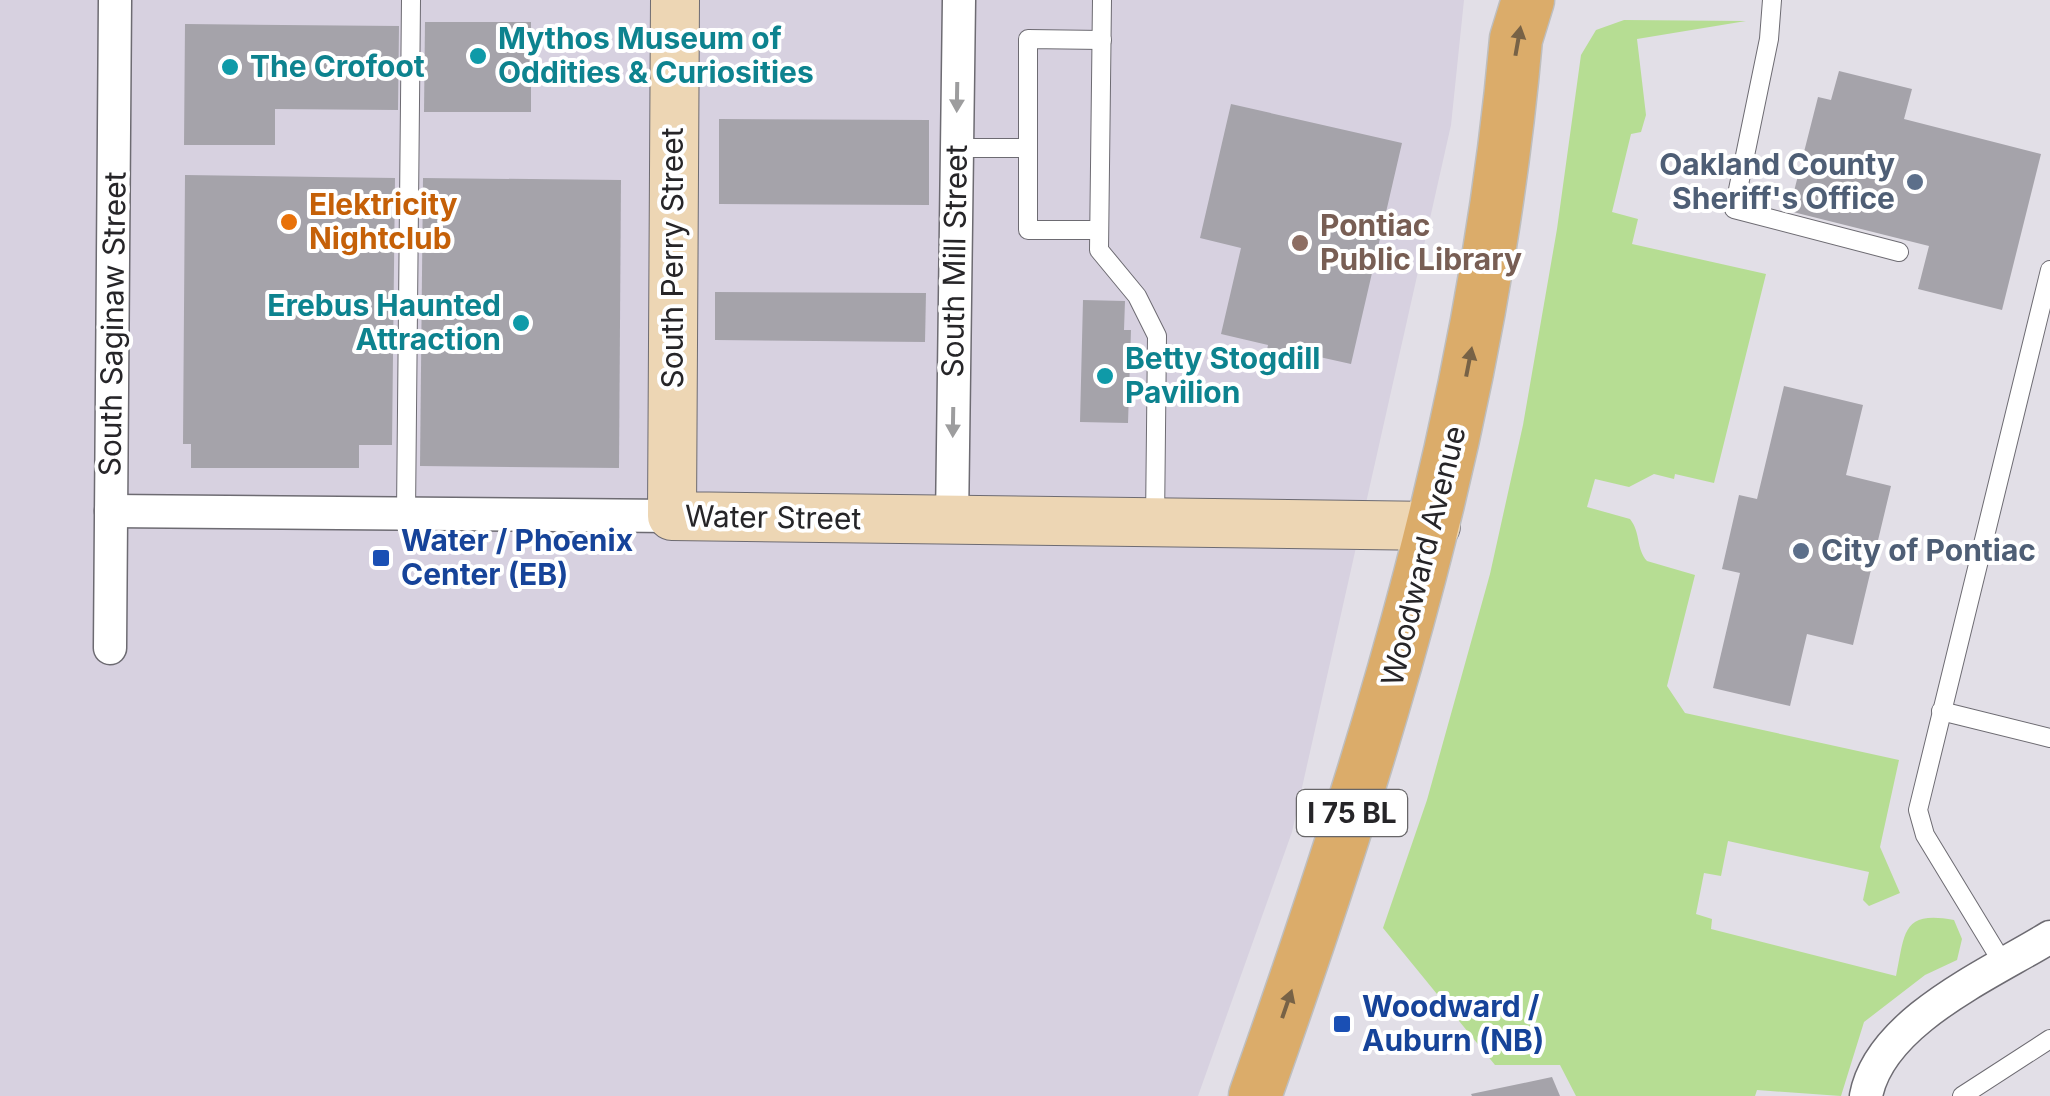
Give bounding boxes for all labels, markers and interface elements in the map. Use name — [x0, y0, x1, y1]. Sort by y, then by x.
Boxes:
place label: Mythos Museum of Oddities & Curiosities — [498, 20, 814, 90]
one-way arrow — [1510, 25, 1526, 56]
marker: Mythos Museum of Oddities & Curiosities — [467, 45, 489, 67]
place label: The Crofoot — [250, 48, 425, 84]
marker: The Crofoot — [219, 56, 241, 78]
one-way arrow — [949, 82, 965, 114]
street label: South Perry Street — [654, 127, 690, 388]
street label: South Mill Street — [934, 144, 974, 378]
place label: Oakland County Sheriff's Office — [1659, 146, 1895, 216]
street label: South Saginaw Street — [91, 171, 133, 477]
marker: Oakland County Sheriff's Office — [1904, 171, 1926, 193]
place label: Elektricity Nightclub — [309, 186, 458, 256]
place label: Pontiac Public Library — [1320, 207, 1522, 277]
marker: Elektricity Nightclub — [278, 211, 300, 233]
marker: Pontiac Public Library — [1289, 232, 1311, 254]
place label: Erebus Haunted Attraction — [267, 287, 501, 357]
marker: Erebus Haunted Attraction — [510, 312, 532, 334]
place label: Betty Stogdill Pavilion — [1125, 340, 1320, 410]
one-way arrow — [1462, 346, 1478, 377]
marker: Betty Stogdill Pavilion — [1094, 365, 1116, 387]
one-way arrow — [945, 407, 961, 439]
street label: Woodward Avenue — [1373, 422, 1473, 690]
street label: Water Street — [685, 497, 862, 537]
place label: Water / Phoenix Center (EB) — [401, 522, 633, 592]
place label: City of Pontiac — [1821, 532, 2036, 568]
marker: City of Pontiac — [1790, 540, 1812, 562]
marker: Water / Phoenix Center (EB) — [370, 547, 392, 569]
road number: I 75 BL — [1297, 790, 1407, 836]
place label: Woodward / Auburn (NB) — [1362, 988, 1544, 1058]
one-way arrow — [1281, 989, 1296, 1019]
marker: Woodward / Auburn (NB) — [1331, 1013, 1353, 1035]

